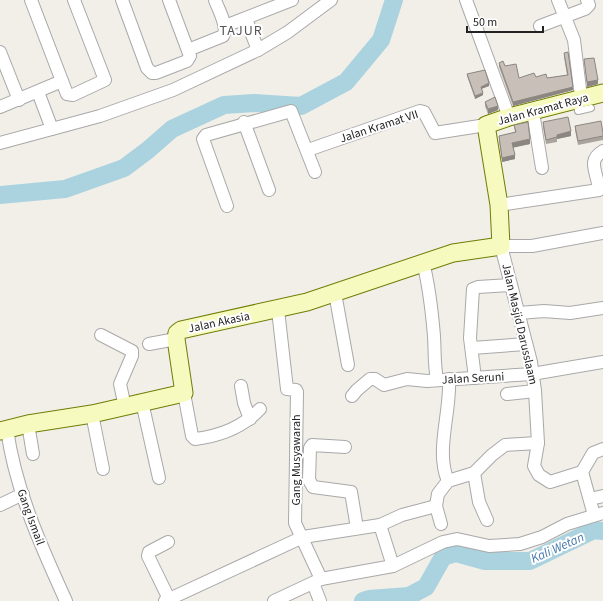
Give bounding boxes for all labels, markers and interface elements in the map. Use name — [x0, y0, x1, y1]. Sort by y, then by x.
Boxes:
scale bar — [467, 8, 543, 34]
text: 50 m — [473, 14, 497, 31]
district label: TAJUR — [219, 21, 263, 41]
street label: Jalan Kramat Raya — [496, 89, 590, 130]
street label: Jalan Kramat VII — [338, 106, 421, 147]
street label: Jalan Masjid Darusslaam — [497, 262, 542, 386]
street label: Jalan Akasia — [187, 308, 251, 337]
street label: Jalan Seruni — [441, 368, 505, 389]
street label: Gang Musyawarah — [288, 414, 305, 506]
street label: Gang Ismail — [13, 487, 49, 548]
water label: Kali Wetan — [528, 528, 587, 568]

